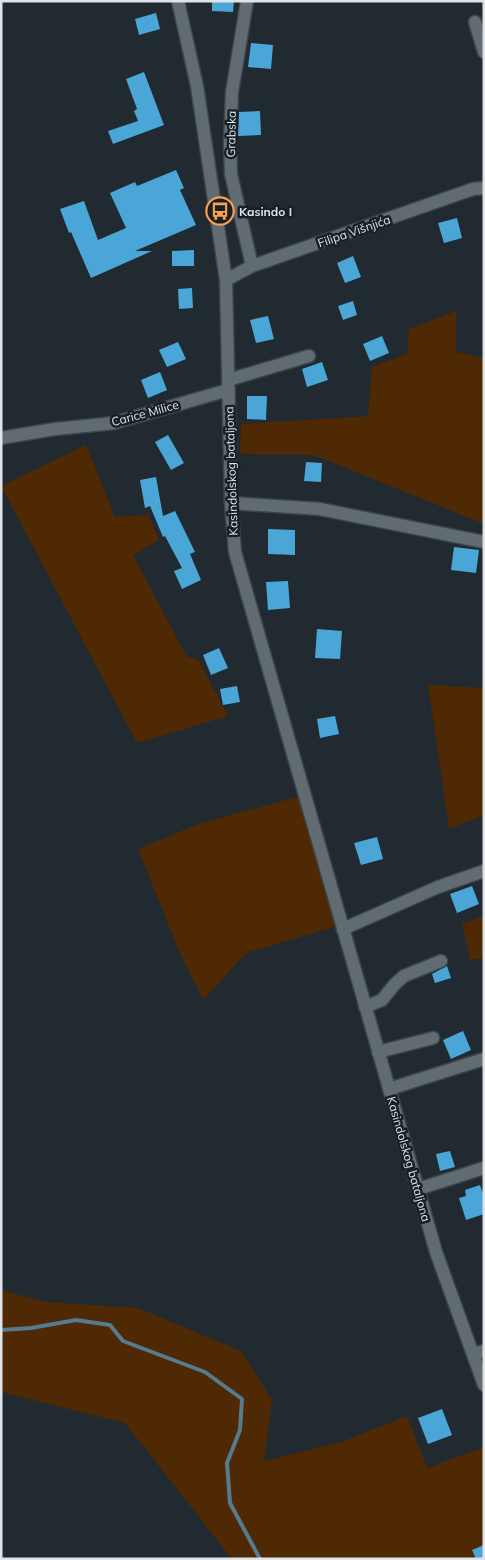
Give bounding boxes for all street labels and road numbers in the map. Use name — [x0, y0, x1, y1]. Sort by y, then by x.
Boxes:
street label: Grabska — [223, 110, 239, 158]
street label: Filipa Višnjića — [316, 212, 392, 250]
street label: Carice Milice — [110, 397, 180, 429]
street label: Kasindolskog bataljona — [221, 406, 241, 536]
street label: Kasindolskog bataljona — [384, 1095, 434, 1223]

